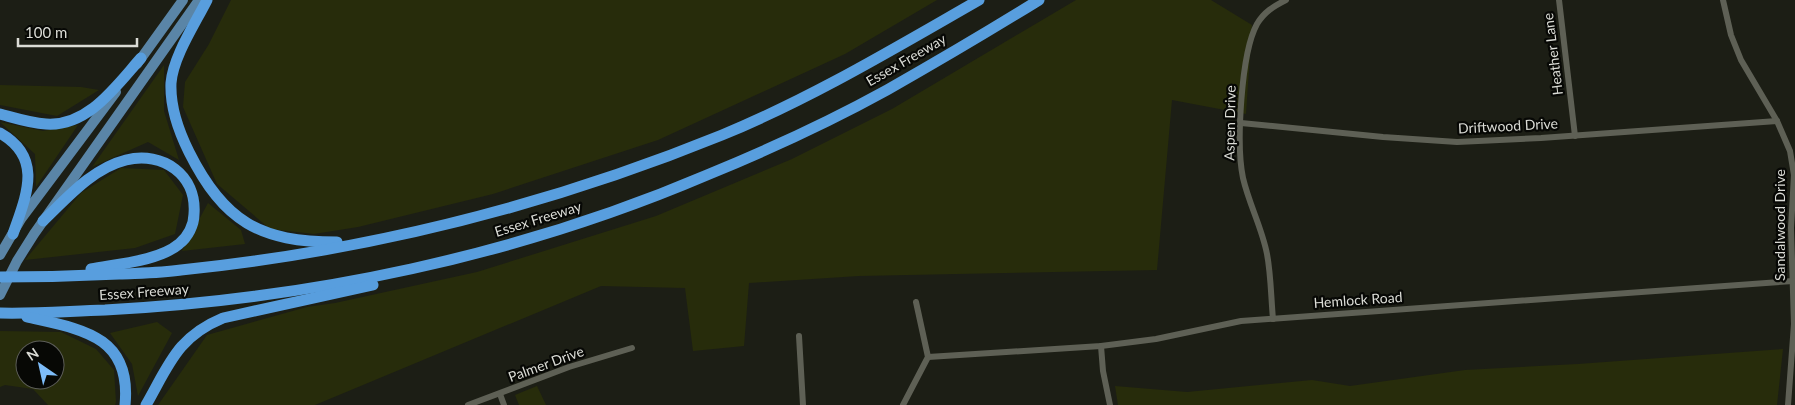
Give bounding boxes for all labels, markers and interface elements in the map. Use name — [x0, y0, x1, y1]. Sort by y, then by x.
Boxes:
street label: Heather Lane — [1539, 12, 1566, 96]
scale bar — [18, 15, 136, 47]
text: 100 m — [25, 23, 67, 41]
street label: Essex Freeway — [863, 29, 950, 89]
street label: Aspen Drive — [1220, 85, 1239, 161]
street label: Driftwood Drive — [1458, 114, 1558, 137]
street label: Sandalwood Drive — [1771, 169, 1788, 281]
street label: Essex Freeway — [492, 197, 584, 240]
street label: Essex Freeway — [99, 280, 190, 303]
street label: Hemlock Road — [1313, 288, 1403, 311]
north arrow — [15, 340, 65, 390]
street label: Palmer Drive — [506, 342, 586, 385]
text: N — [23, 344, 42, 364]

